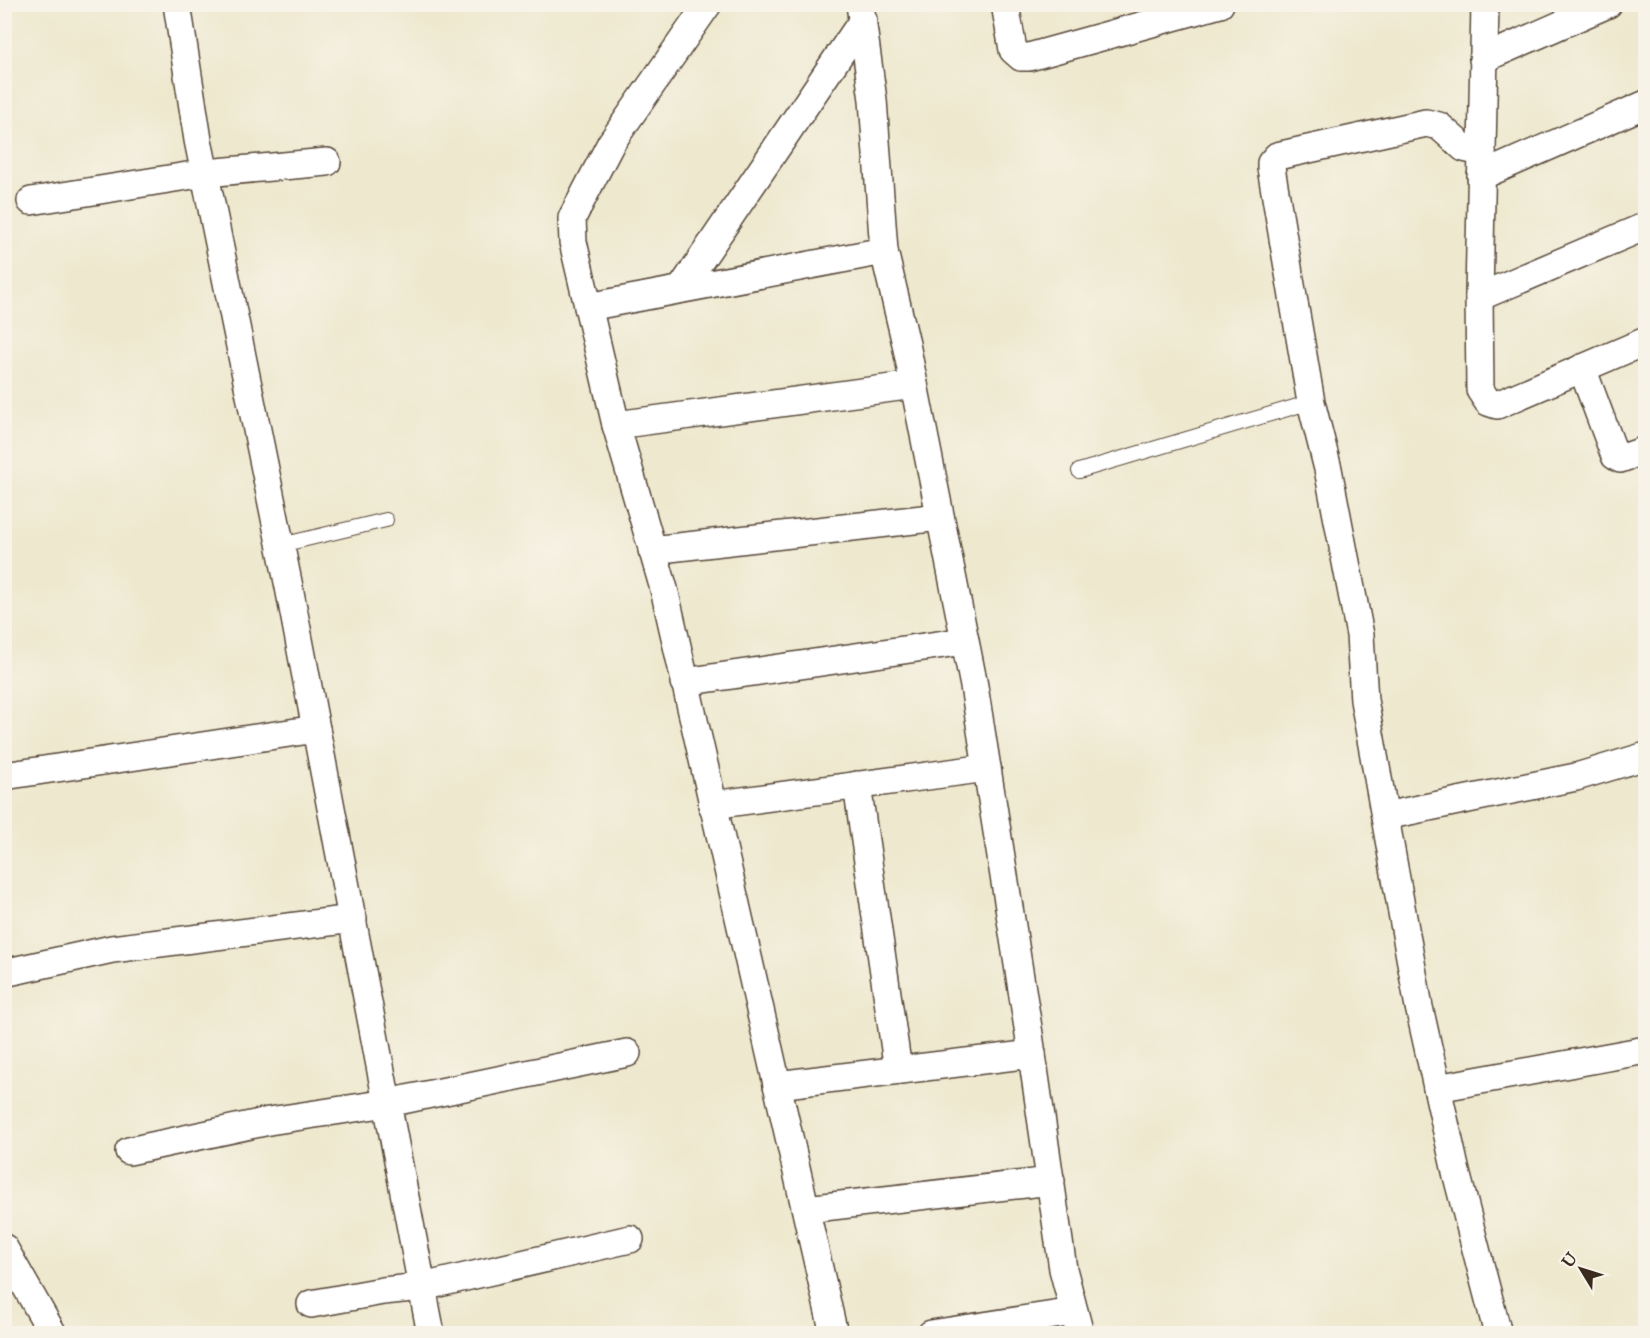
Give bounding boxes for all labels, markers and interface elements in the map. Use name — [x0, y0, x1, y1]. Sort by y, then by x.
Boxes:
north arrow — [1551, 1239, 1611, 1299]
text: U — [1558, 1248, 1582, 1272]

